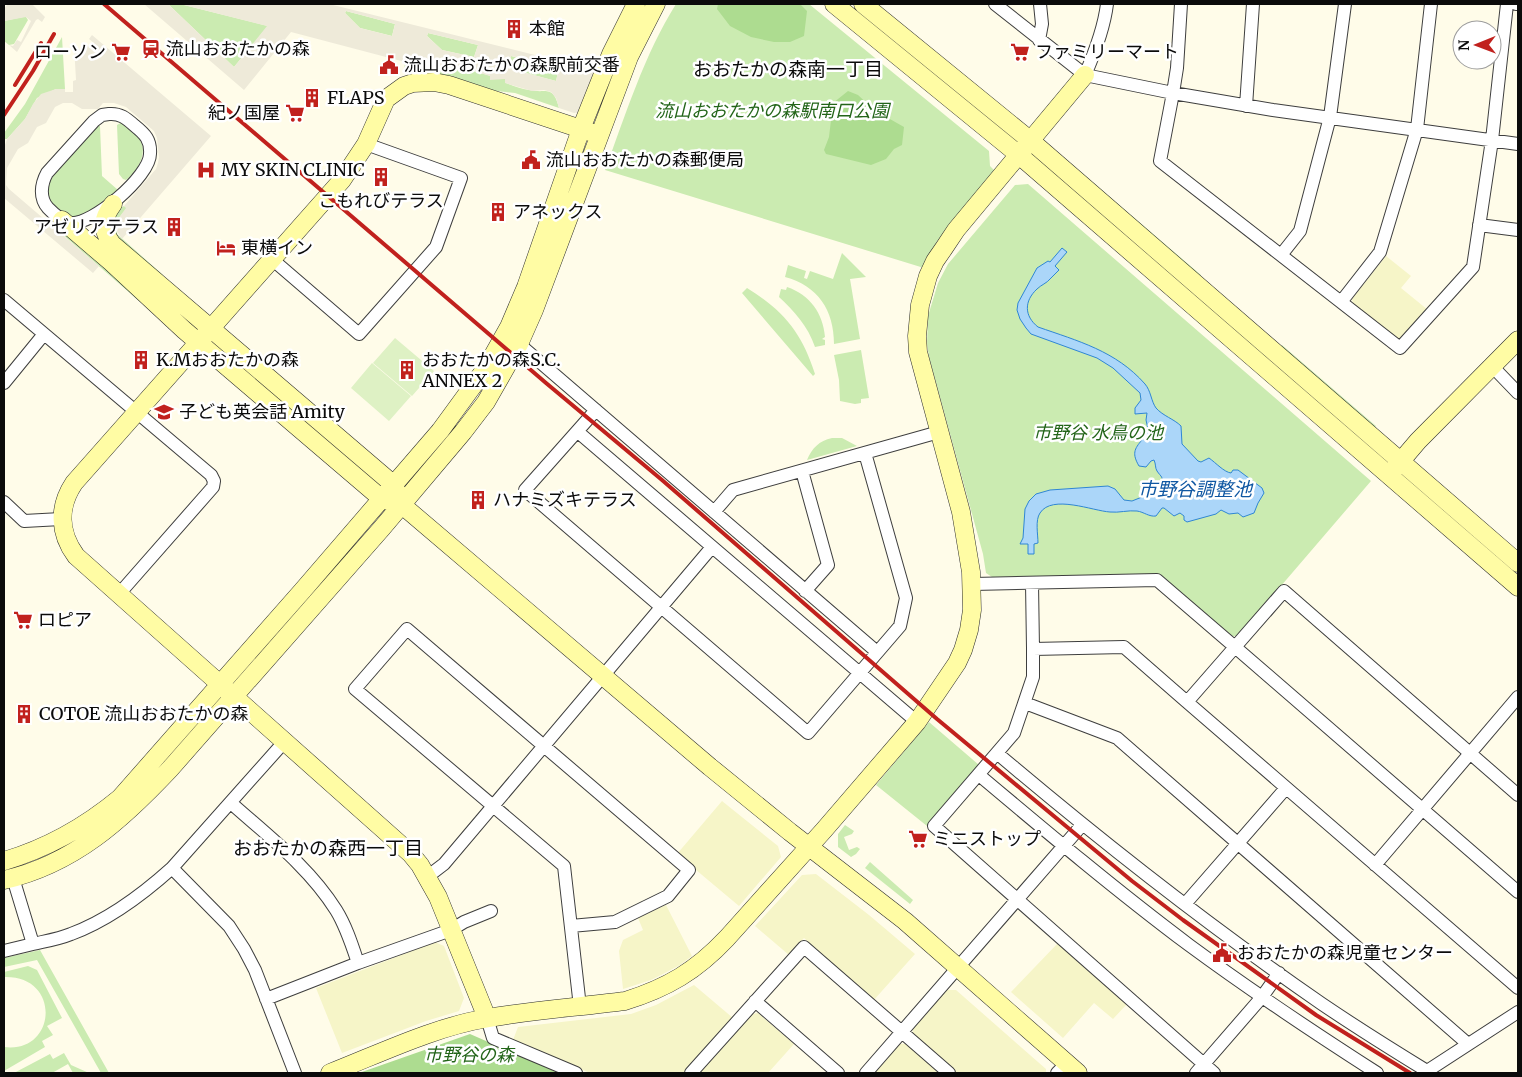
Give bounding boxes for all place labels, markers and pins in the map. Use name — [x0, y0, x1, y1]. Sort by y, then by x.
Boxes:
place label: 本館 — [529, 17, 565, 40]
building icon: 本館 — [503, 18, 525, 40]
place label: 流山おおたかの森 — [166, 37, 310, 60]
station icon: 流山おおたかの森 — [140, 38, 162, 60]
place label: ローソン — [34, 40, 106, 63]
place label: ファミリーマート — [1035, 40, 1179, 63]
supermarket icon: ローソン — [110, 41, 132, 63]
supermarket icon: ファミリーマート — [1009, 41, 1031, 63]
place label: 流山おおたかの森駅前交番 — [404, 53, 620, 76]
public building icon: 流山おおたかの森駅前交番 — [378, 54, 400, 76]
place label: FLAPS — [327, 86, 385, 109]
building icon: FLAPS — [301, 87, 323, 109]
place label: 紀ノ国屋 — [208, 101, 280, 124]
supermarket icon: 紀ノ国屋 — [284, 102, 306, 124]
place label: 流山おおたかの森郵便局 — [546, 148, 744, 171]
public building icon: 流山おおたかの森郵便局 — [520, 149, 542, 171]
place label: MY SKIN CLINIC — [221, 158, 365, 181]
hospital icon: MY SKIN CLINIC — [195, 159, 217, 181]
building icon: こもれびテラス — [370, 166, 392, 188]
place label: こもれびテラス — [318, 189, 444, 212]
place label: アネックス — [513, 200, 602, 223]
building icon: アネックス — [487, 201, 509, 223]
place label: アゼリアテラス — [34, 215, 159, 238]
building icon: アゼリアテラス — [163, 216, 185, 238]
place label: 東横イン — [241, 236, 313, 259]
hotel icon: 東横イン — [215, 237, 237, 259]
place label: K.Mおおたかの森 — [156, 348, 299, 371]
place label: おおたかの森S.C. ANNEX 2 — [421, 348, 561, 392]
building icon: K.Mおおたかの森 — [130, 349, 152, 371]
building icon: おおたかの森S.C. ANNEX 2 — [396, 359, 418, 381]
place label: 子ども英会話 Amity — [179, 400, 346, 423]
school or university icon: 子ども英会話 Amity — [153, 401, 175, 423]
place label: ハナミズキテラス — [493, 488, 637, 511]
building icon: ハナミズキテラス — [467, 489, 489, 511]
place label: ロピア — [38, 608, 92, 631]
supermarket icon: ロピア — [12, 609, 34, 631]
place label: COTOE 流山おおたかの森 — [39, 702, 249, 725]
building icon: COTOE 流山おおたかの森 — [13, 703, 35, 725]
place label: ミニストップ — [933, 827, 1041, 850]
supermarket icon: ミニストップ — [907, 828, 929, 850]
place label: おおたかの森児童センター — [1237, 941, 1453, 964]
public building icon: おおたかの森児童センター — [1211, 942, 1233, 964]

